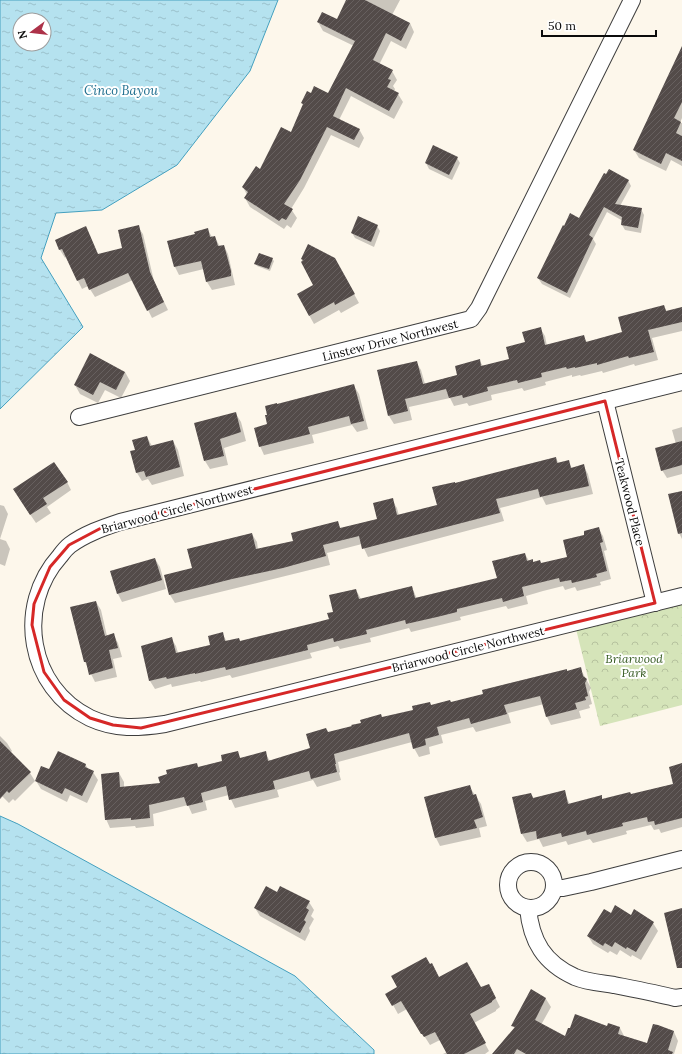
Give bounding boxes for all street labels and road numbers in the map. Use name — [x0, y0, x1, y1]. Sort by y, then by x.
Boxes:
street label: Linstew Drive Northwest — [321, 316, 460, 364]
street label: Teakwood Place — [612, 457, 648, 548]
street label: Briarwood Circle Northwest — [99, 481, 255, 537]
street label: Briarwood Circle Northwest — [390, 623, 546, 675]

